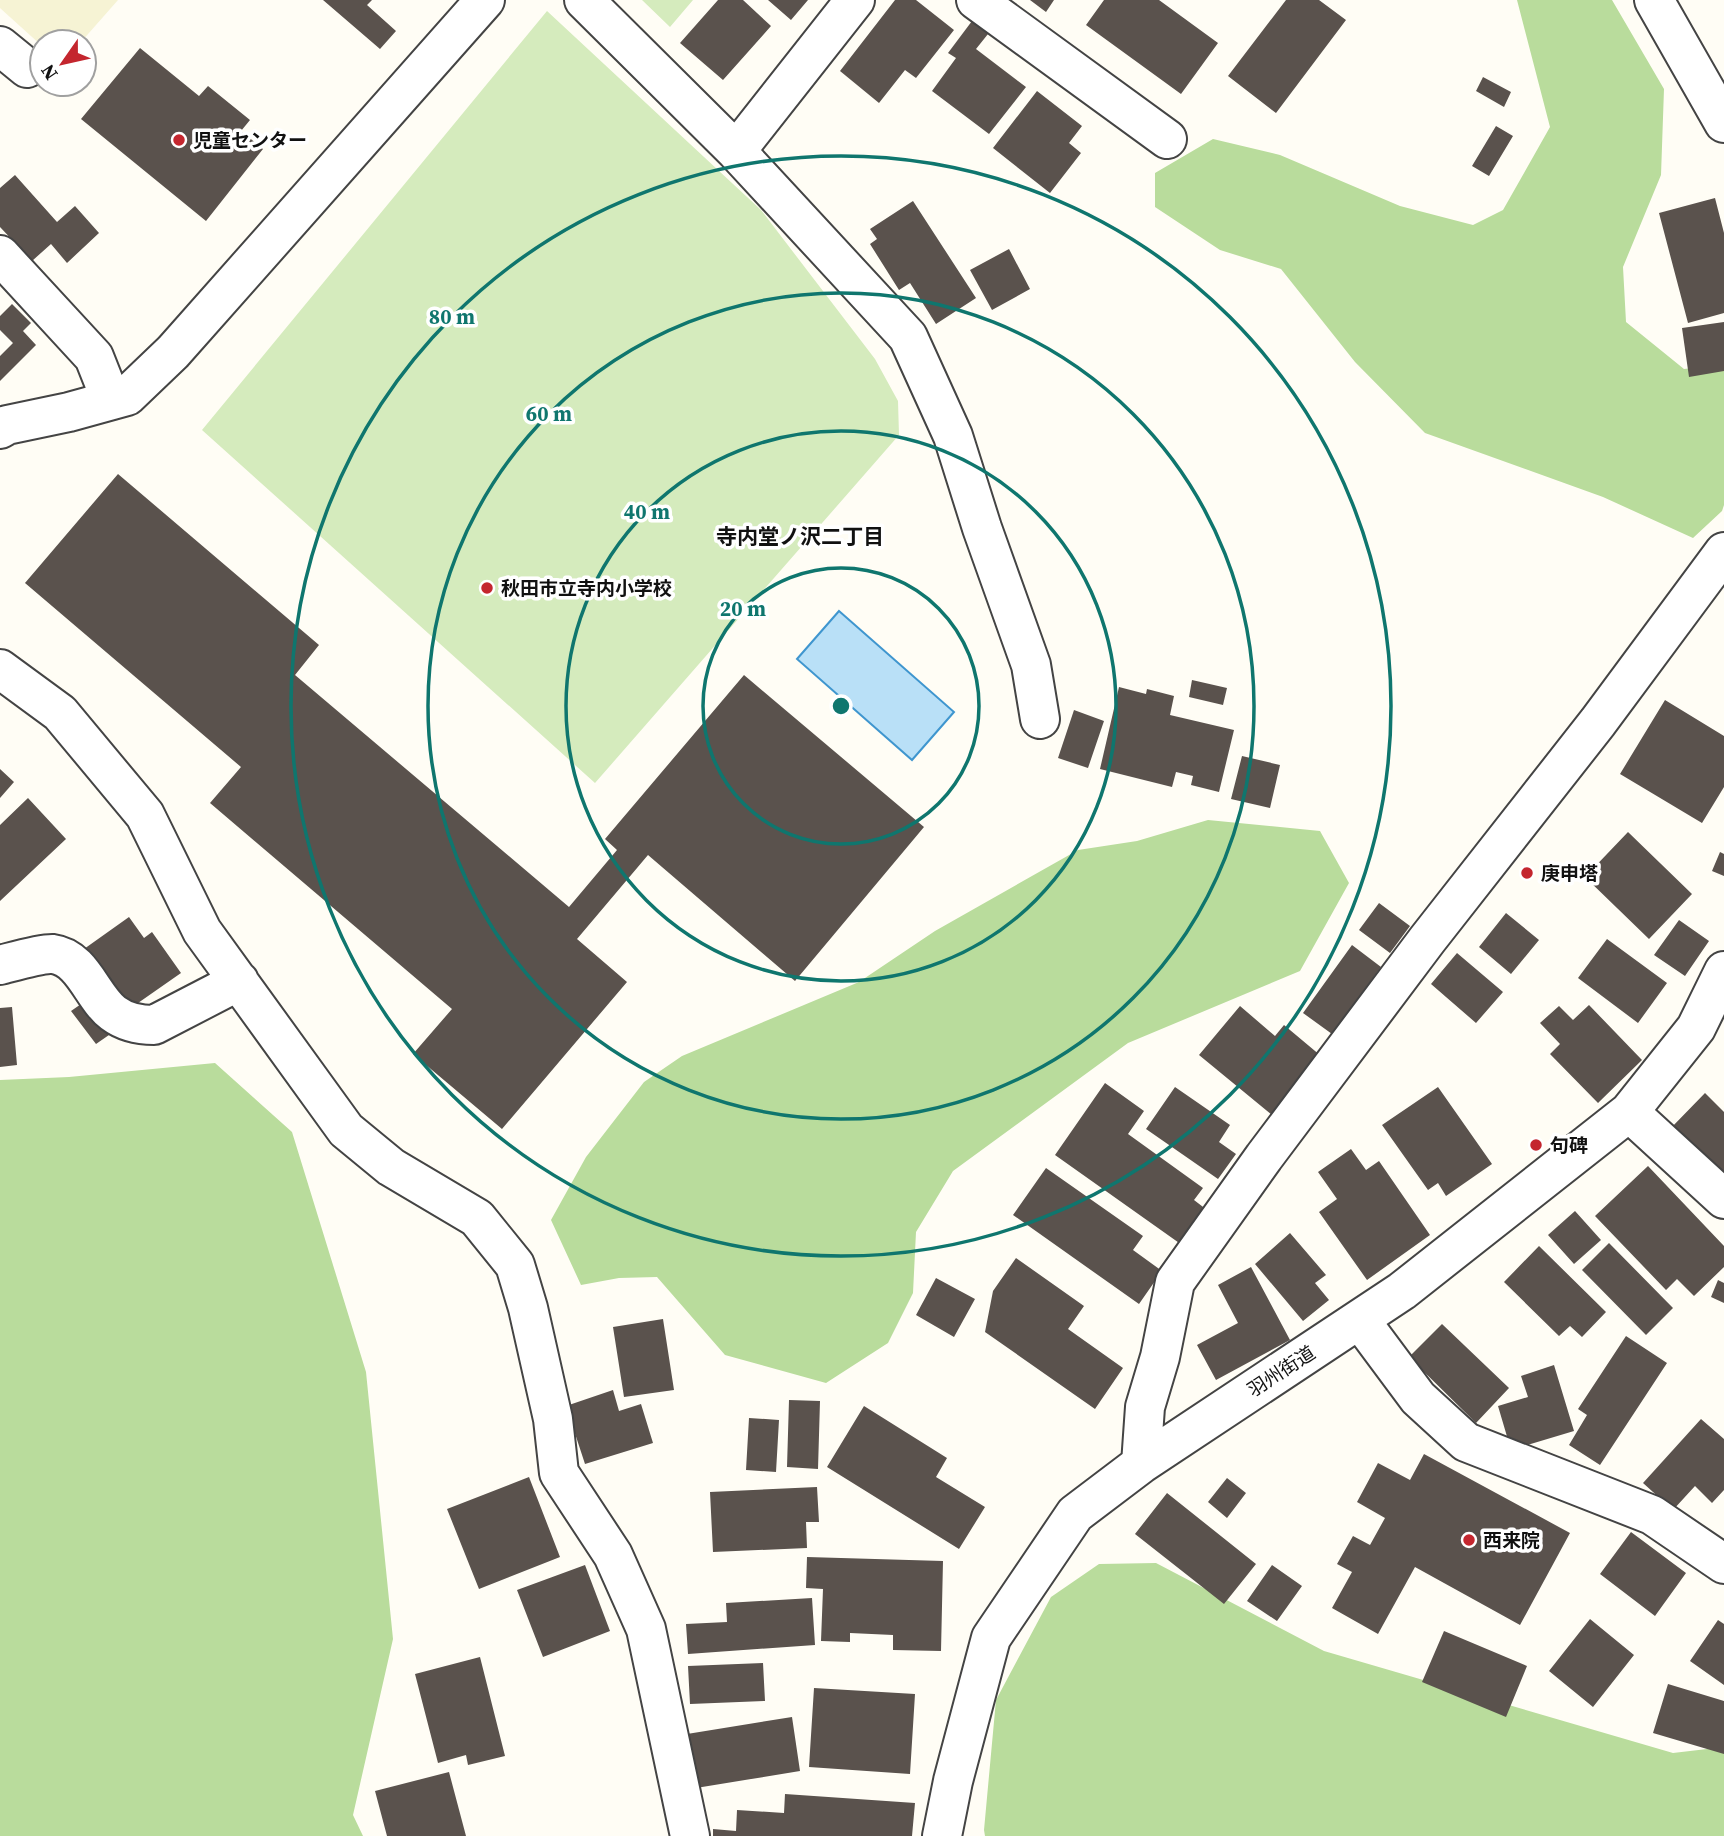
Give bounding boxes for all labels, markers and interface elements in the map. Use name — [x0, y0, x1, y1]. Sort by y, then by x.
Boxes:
north arrow — [28, 28, 98, 98]
text: N — [34, 59, 64, 86]
place label: 児童センター — [193, 127, 307, 153]
marker: 児童センター — [171, 132, 187, 148]
text: 80 m — [429, 302, 475, 331]
text: 60 m — [526, 399, 572, 428]
text: 40 m — [624, 497, 670, 526]
district label: 寺内堂ノ沢二丁目 — [716, 522, 884, 551]
place label: 秋田市立寺内小学校 — [501, 575, 672, 601]
marker: 秋田市立寺内小学校 — [479, 580, 495, 596]
text: 20 m — [720, 594, 766, 623]
centre of rings — [829, 694, 853, 718]
place label: 庚申塔 — [1541, 860, 1598, 886]
marker: 庚申塔 — [1519, 865, 1535, 881]
place label: 句碑 — [1550, 1132, 1588, 1158]
marker: 句碑 — [1528, 1137, 1544, 1153]
street label: 羽州街道 — [1242, 1339, 1320, 1403]
place label: 西来院 — [1483, 1527, 1540, 1553]
marker: 西来院 — [1461, 1532, 1477, 1548]

